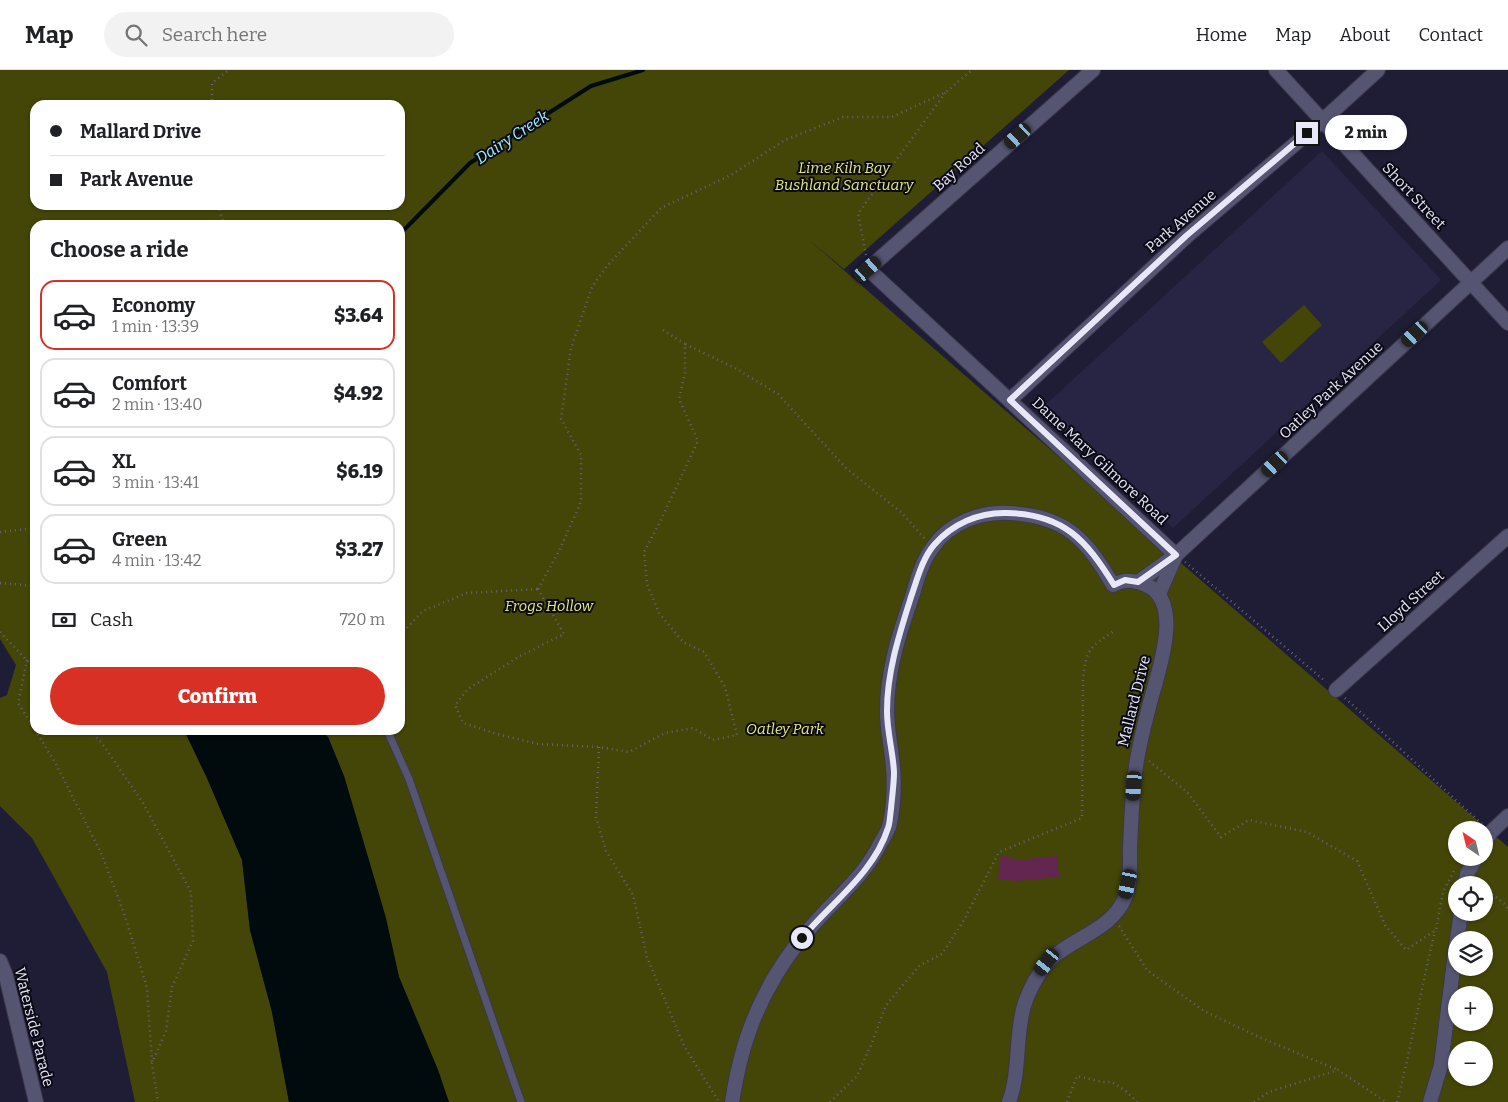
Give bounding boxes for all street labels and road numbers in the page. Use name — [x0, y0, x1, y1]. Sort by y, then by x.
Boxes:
street label: Bay Road — [929, 139, 989, 195]
street label: Short Street — [1379, 159, 1450, 233]
street label: Park Avenue — [1142, 186, 1220, 256]
street label: Oatley Park Avenue — [1276, 337, 1386, 443]
street label: Dame Mary Gilmore Road — [1028, 393, 1172, 529]
street label: Lloyd Street — [1374, 566, 1448, 635]
street label: Mallard Drive — [1114, 654, 1154, 748]
street label: Waterside Parade — [10, 966, 58, 1088]

